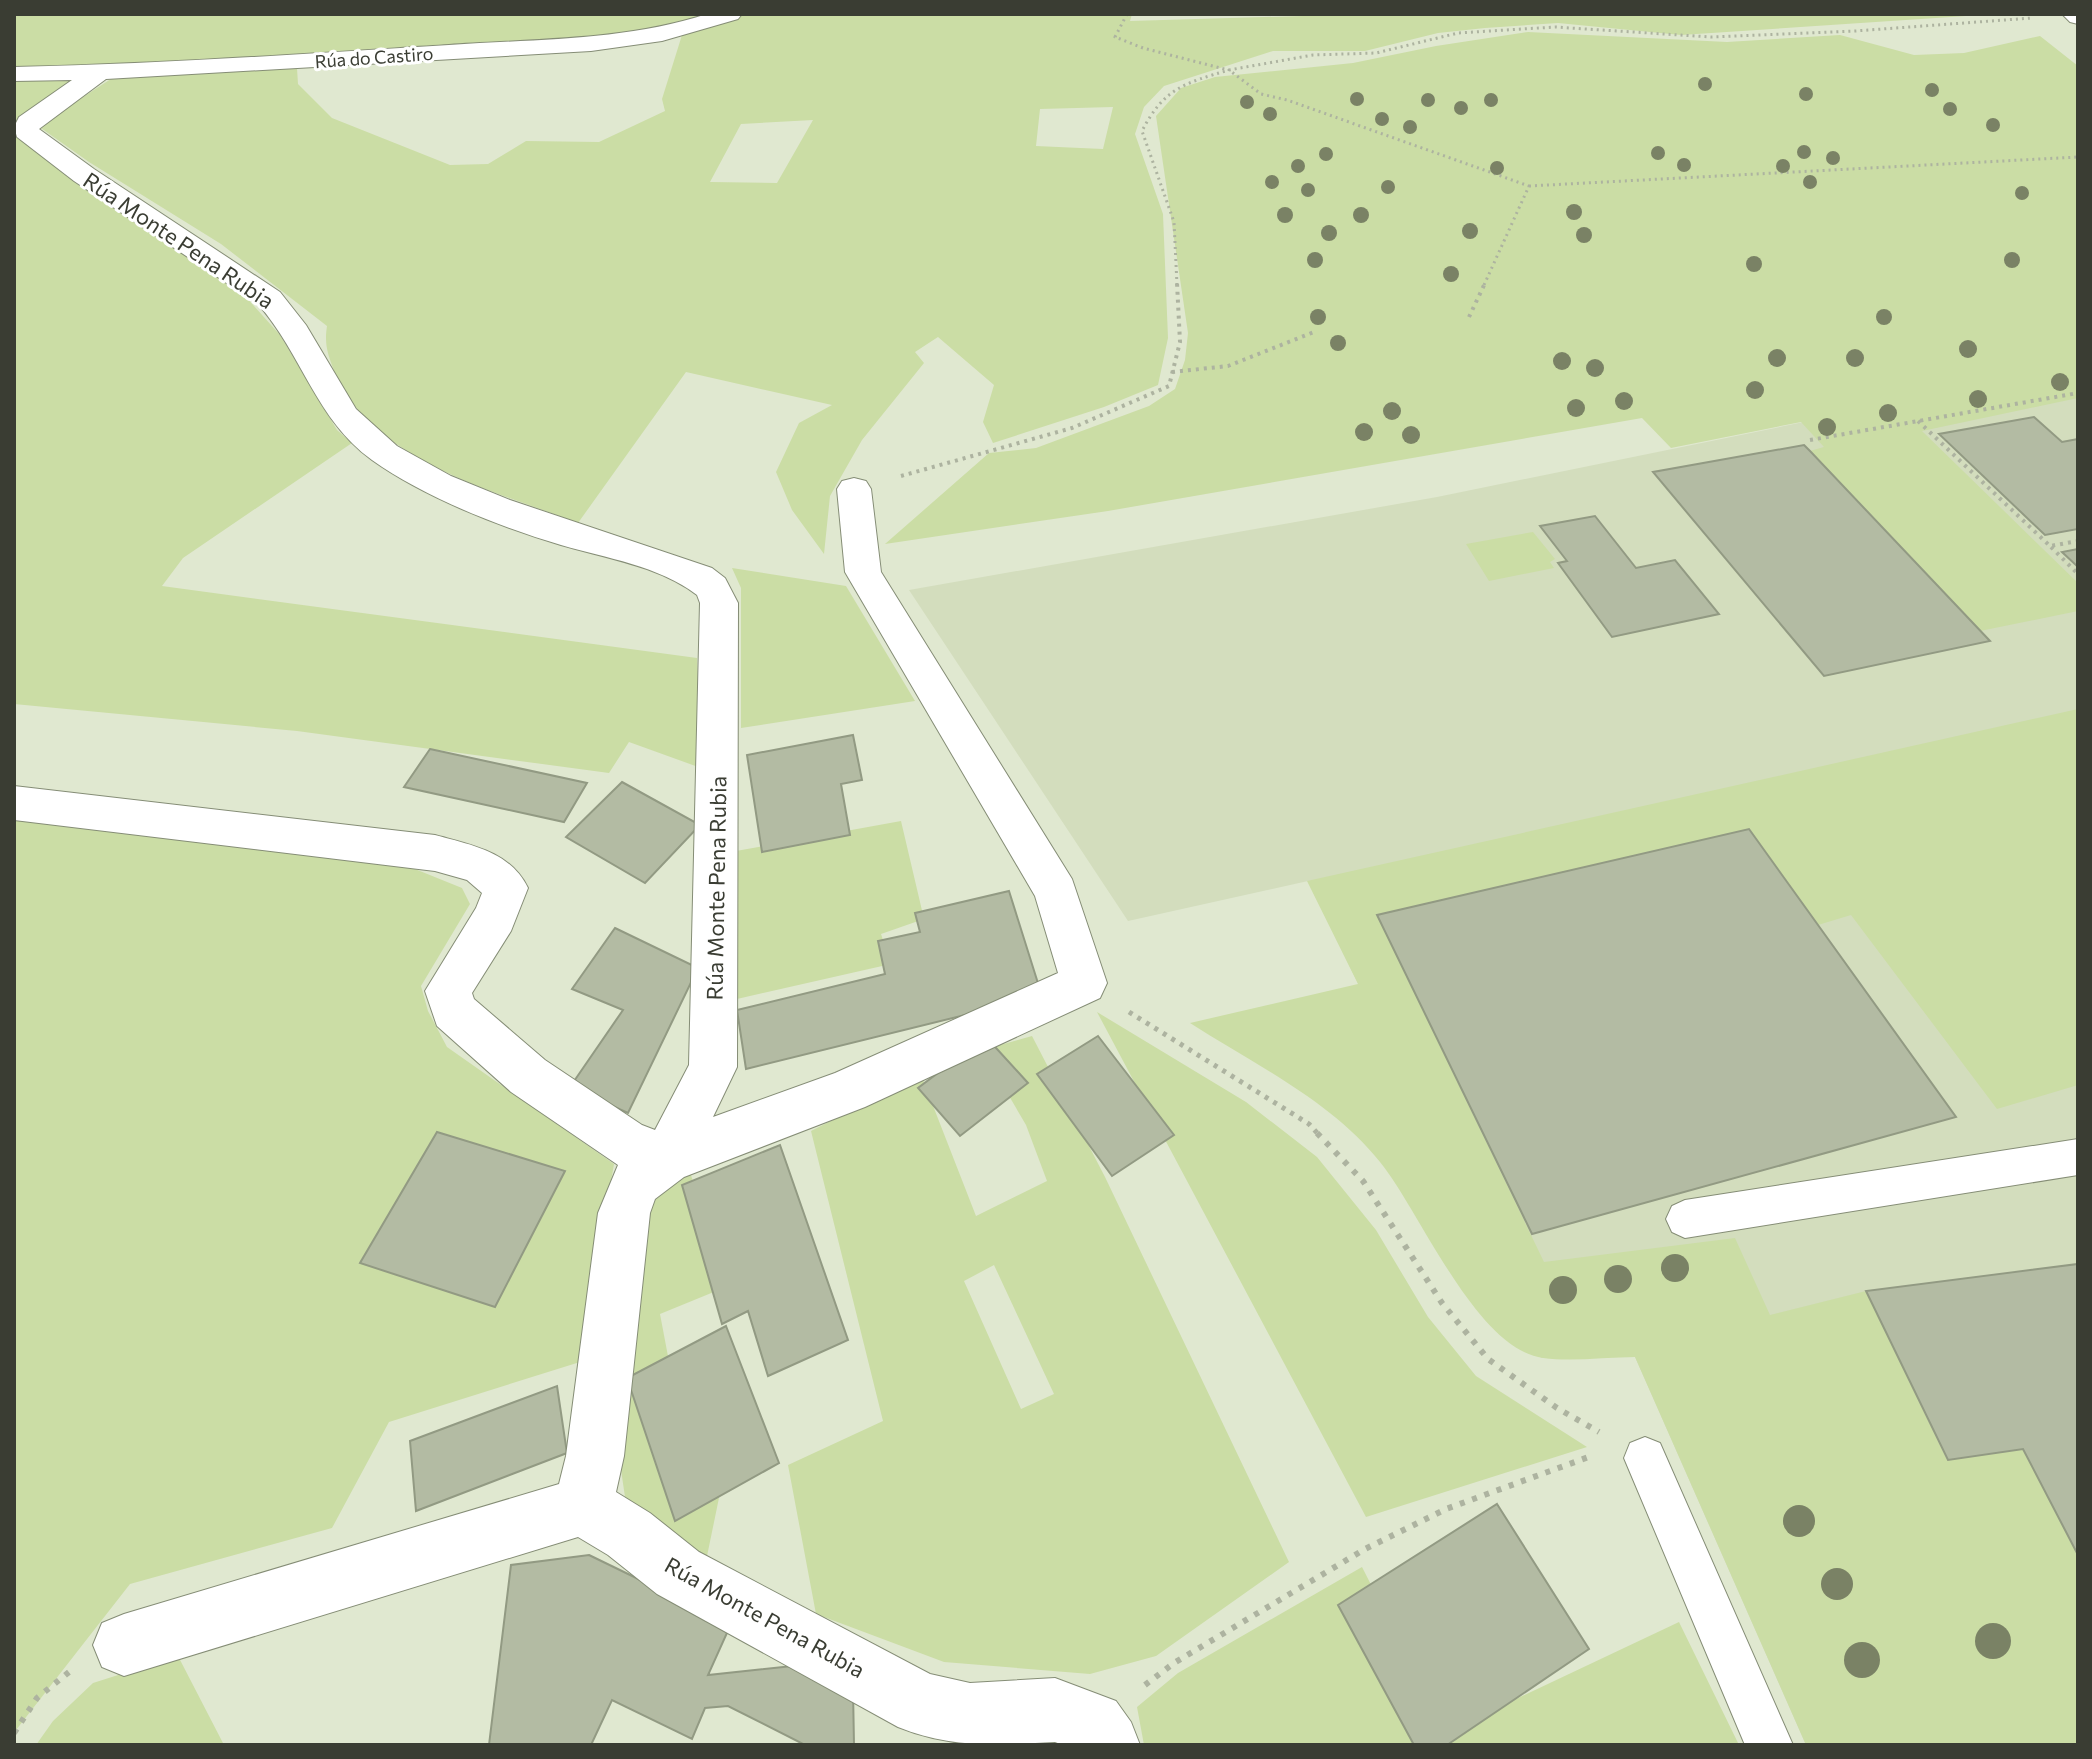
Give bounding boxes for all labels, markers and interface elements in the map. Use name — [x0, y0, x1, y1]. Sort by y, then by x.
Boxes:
street label: Rúa do Castiro — [314, 42, 434, 72]
street label: Rúa Monte Pena Rubia — [78, 166, 280, 314]
street label: Rúa Monte Pena Rubia — [701, 776, 731, 1000]
street label: Rúa Monte Pena Rubia — [660, 1551, 870, 1683]

